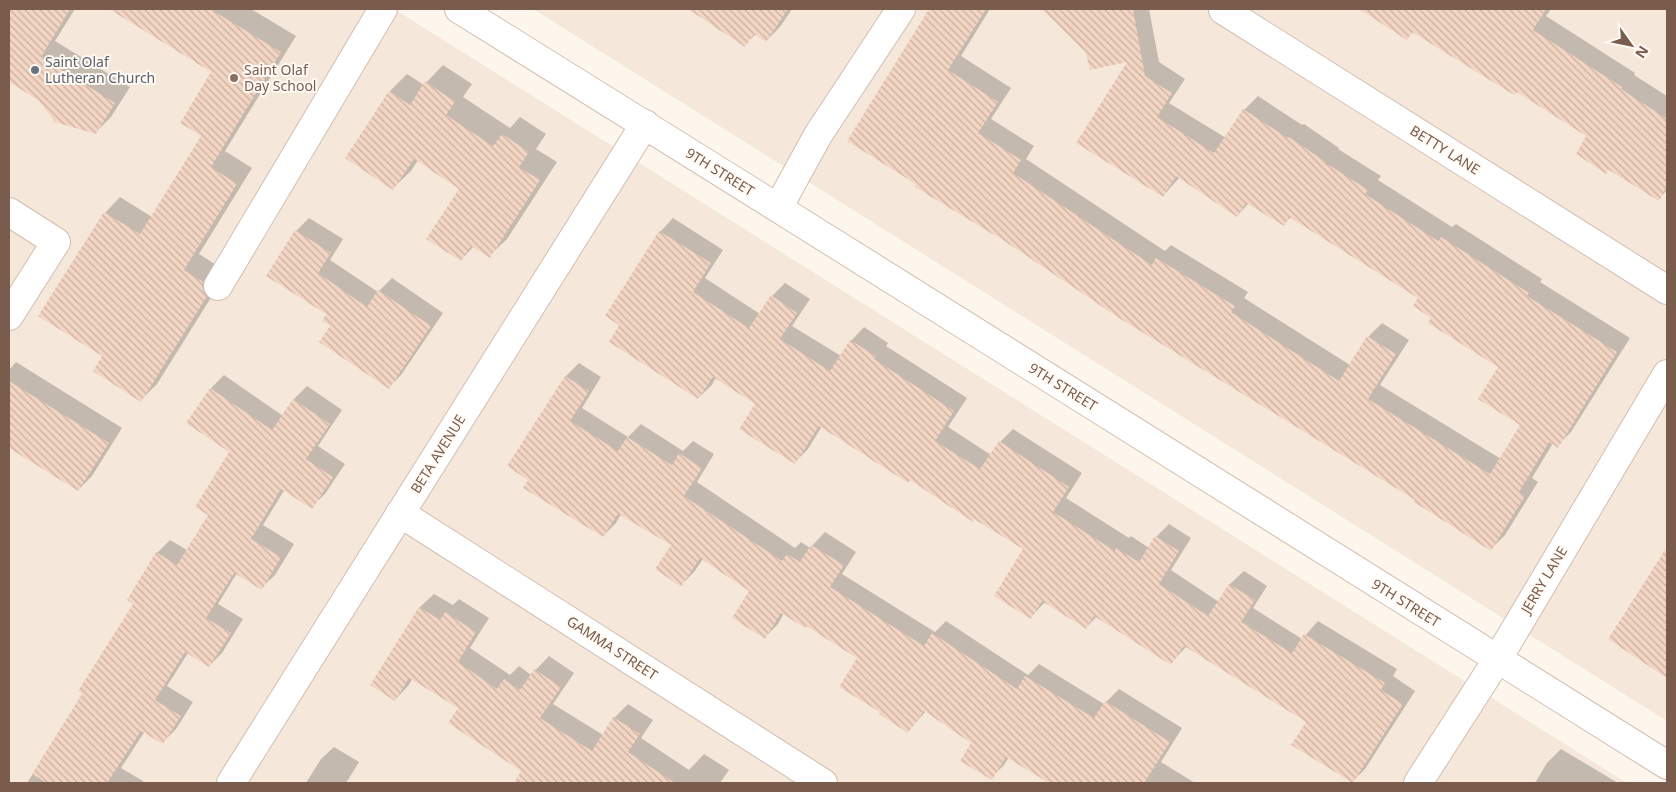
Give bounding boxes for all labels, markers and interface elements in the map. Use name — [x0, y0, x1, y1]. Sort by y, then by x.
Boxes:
north arrow — [1606, 20, 1656, 70]
text: N — [1631, 42, 1653, 62]
place label: Saint Olaf Lutheran Church — [45, 52, 155, 87]
place label: Saint Olaf Day School — [244, 60, 316, 95]
marker: Saint Olaf Lutheran Church — [29, 64, 41, 76]
marker: Saint Olaf Day School — [228, 72, 240, 84]
street label: BETTY LANE — [1407, 121, 1484, 179]
street label: 9TH STREET — [682, 143, 758, 200]
street label: 9TH STREET — [1025, 358, 1101, 415]
street label: BETA AVENUE — [406, 411, 469, 497]
street label: JERRY LANE — [1515, 543, 1571, 619]
street label: 9TH STREET — [1368, 574, 1444, 631]
street label: GAMMA STREET — [563, 611, 662, 684]

